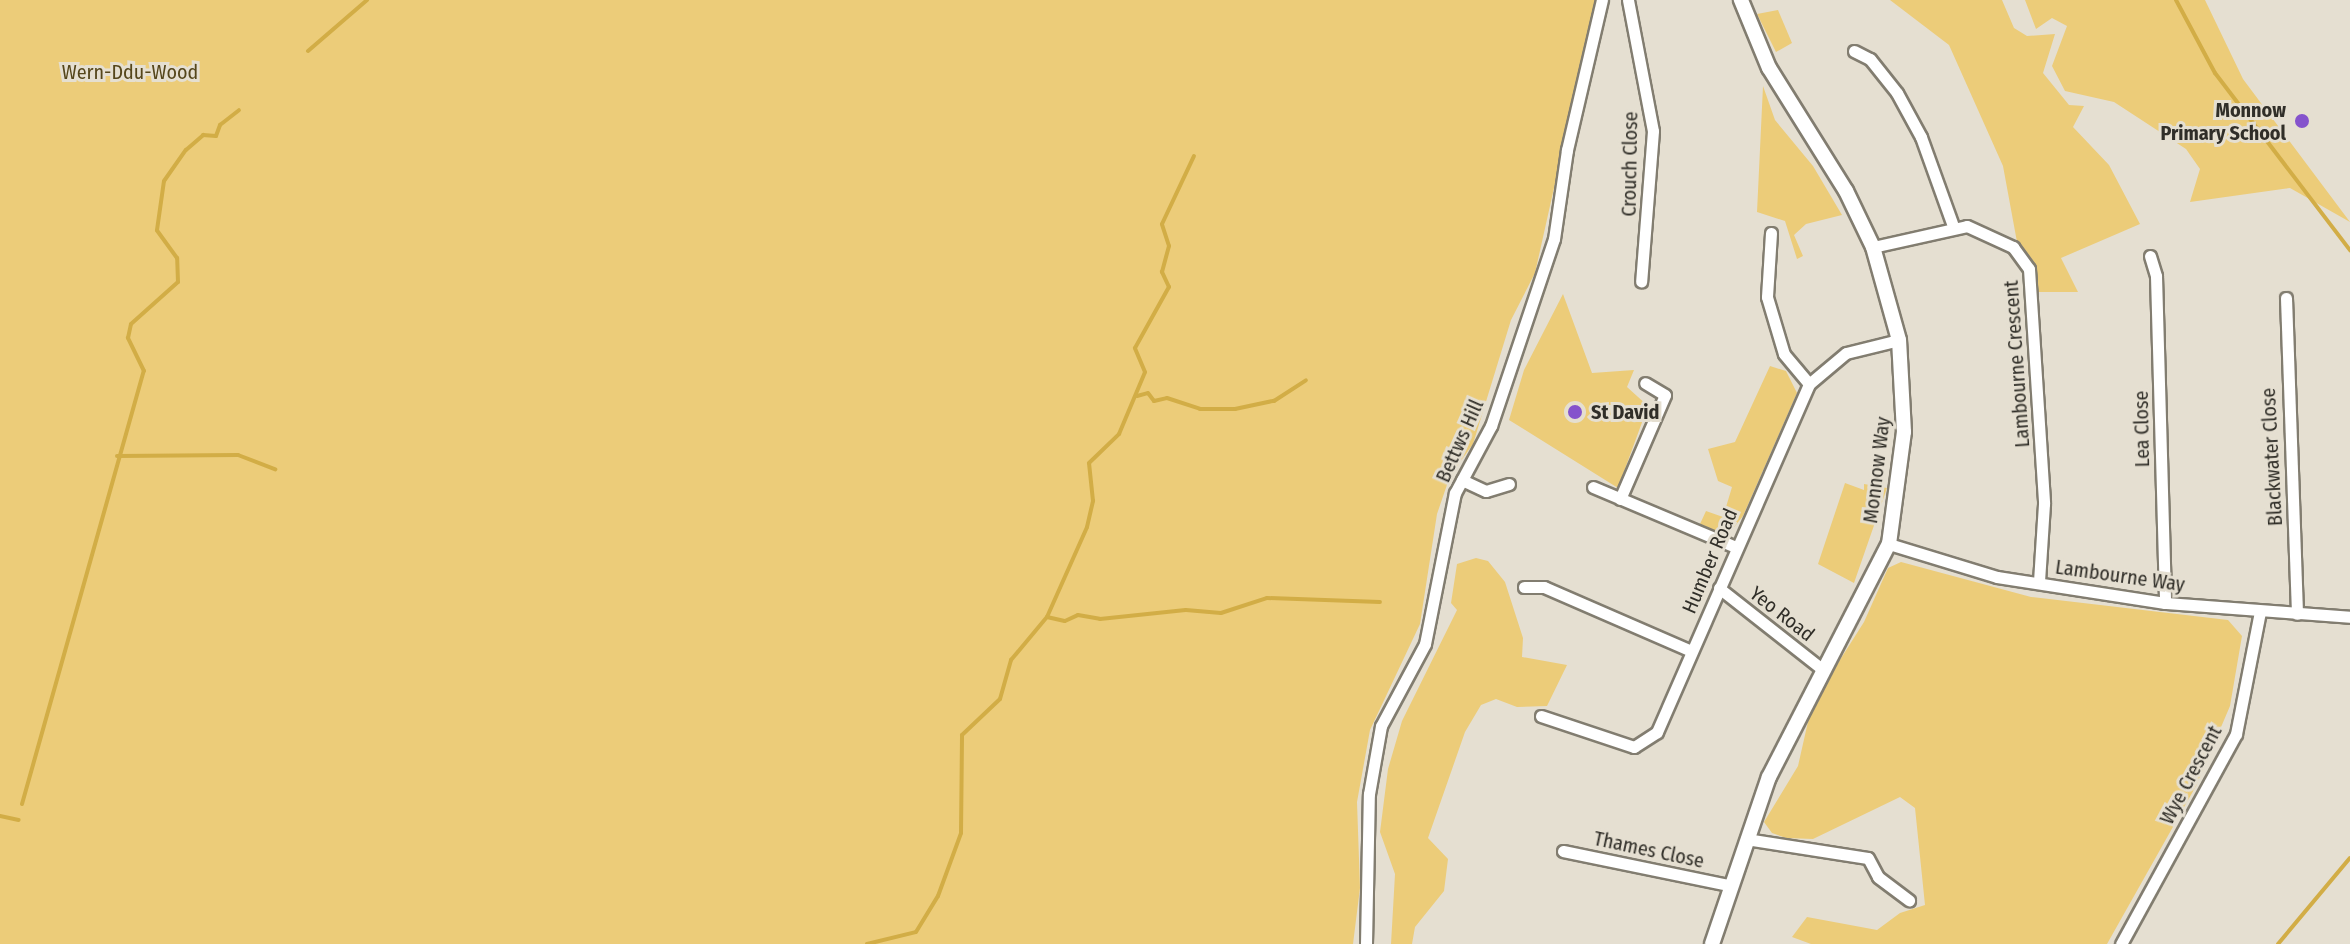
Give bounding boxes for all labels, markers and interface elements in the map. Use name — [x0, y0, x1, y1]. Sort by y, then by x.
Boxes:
park label: Wern-Ddu-Wood — [62, 60, 198, 84]
place label: Monnow Primary School — [2160, 98, 2286, 145]
street label: Crouch Close — [1617, 111, 1643, 217]
marker: Monnow Primary School — [2293, 112, 2311, 130]
street label: Lambourne Crescent — [1999, 280, 2035, 448]
street label: Blackwater Close — [2256, 387, 2288, 527]
street label: Lea Close — [2129, 390, 2155, 468]
street label: Bettws Hill — [1431, 396, 1489, 486]
place label: St David — [1591, 400, 1659, 424]
marker: St David — [1566, 403, 1584, 421]
street label: Monnow Way — [1859, 415, 1895, 525]
street label: Humber Road — [1677, 505, 1743, 617]
street label: Lambourne Way — [2054, 555, 2186, 597]
street label: Yeo Road — [1745, 581, 1819, 647]
street label: Wye Crescent — [2155, 722, 2227, 828]
street label: Thames Close — [1592, 827, 1706, 873]

